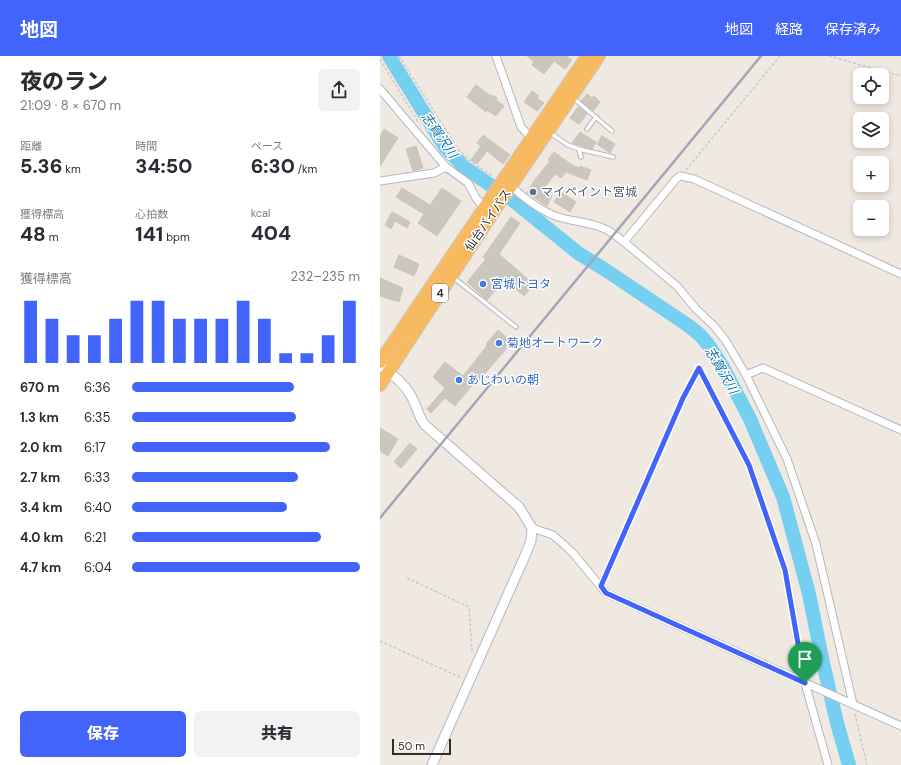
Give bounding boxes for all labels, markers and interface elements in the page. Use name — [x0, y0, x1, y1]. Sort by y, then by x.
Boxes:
text: 地図 — [20, 17, 58, 42]
text: 地図 — [725, 20, 753, 38]
text: 経路 — [775, 20, 803, 38]
text: 保存済み — [825, 20, 881, 38]
text: 夜のラン — [20, 67, 108, 96]
map controls — [853, 68, 889, 236]
button: locate — [853, 68, 889, 104]
button: share — [318, 69, 360, 111]
text: 21:09 · 8 × 670 m — [20, 97, 121, 114]
water label: 志賀沢川 — [418, 109, 463, 163]
button: layers — [853, 112, 889, 148]
text: 距離 — [20, 139, 42, 153]
text: 時間 — [135, 139, 157, 153]
text: ペース — [251, 139, 283, 153]
text: 5.36 — [20, 153, 62, 179]
text: 34:50 — [135, 153, 192, 179]
text: 6:30 — [251, 153, 295, 179]
button: + — [853, 156, 889, 192]
text: km — [62, 162, 81, 176]
text: /km — [295, 162, 317, 176]
place label: マイペイント宮城 — [541, 184, 637, 200]
street label: 仙台バイパス — [461, 186, 515, 254]
marker: マイペイント宮城 — [528, 187, 538, 197]
button: − — [853, 200, 889, 236]
text: kcal — [251, 206, 271, 220]
text: 獲得標高 — [20, 207, 64, 221]
text: 心拍数 — [135, 207, 168, 221]
text: 404 — [251, 220, 291, 246]
text: 48 — [20, 221, 46, 247]
text: 141 — [135, 221, 163, 247]
text: m — [46, 230, 59, 244]
text: bpm — [163, 230, 190, 244]
text: 232–235 m — [291, 268, 360, 285]
text: 獲得標高 — [20, 270, 72, 287]
place label: 宮城トヨタ — [491, 276, 551, 292]
marker: 宮城トヨタ — [478, 279, 488, 289]
road number: 4 — [432, 284, 448, 302]
place label: 菊地オートワーク — [507, 335, 603, 351]
marker: 菊地オートワーク — [494, 338, 504, 348]
water label: 志賀沢川 — [701, 343, 743, 399]
place label: あじわいの朝 — [467, 372, 539, 388]
marker: あじわいの朝 — [454, 375, 464, 385]
text: 670 m — [20, 379, 59, 396]
text: 6:36 — [84, 379, 111, 396]
text: 1.3 km — [20, 409, 59, 426]
text: 6:35 — [84, 409, 110, 426]
text: 2.0 km — [20, 439, 62, 456]
text: 6:17 — [84, 439, 106, 456]
text: 2.7 km — [20, 469, 60, 486]
text: 6:33 — [84, 469, 110, 486]
text: 3.4 km — [20, 499, 62, 516]
text: 6:40 — [84, 499, 112, 516]
text: 4.0 km — [20, 529, 63, 546]
text: 6:21 — [84, 529, 106, 546]
text: 4.7 km — [20, 559, 61, 576]
text: 6:04 — [84, 559, 112, 576]
pin — [788, 642, 822, 683]
icon: arrive — [794, 648, 816, 670]
button: 保存 — [20, 711, 186, 757]
button: 共有 — [194, 711, 360, 757]
scale bar — [392, 737, 451, 756]
text: 50 m — [398, 739, 425, 753]

